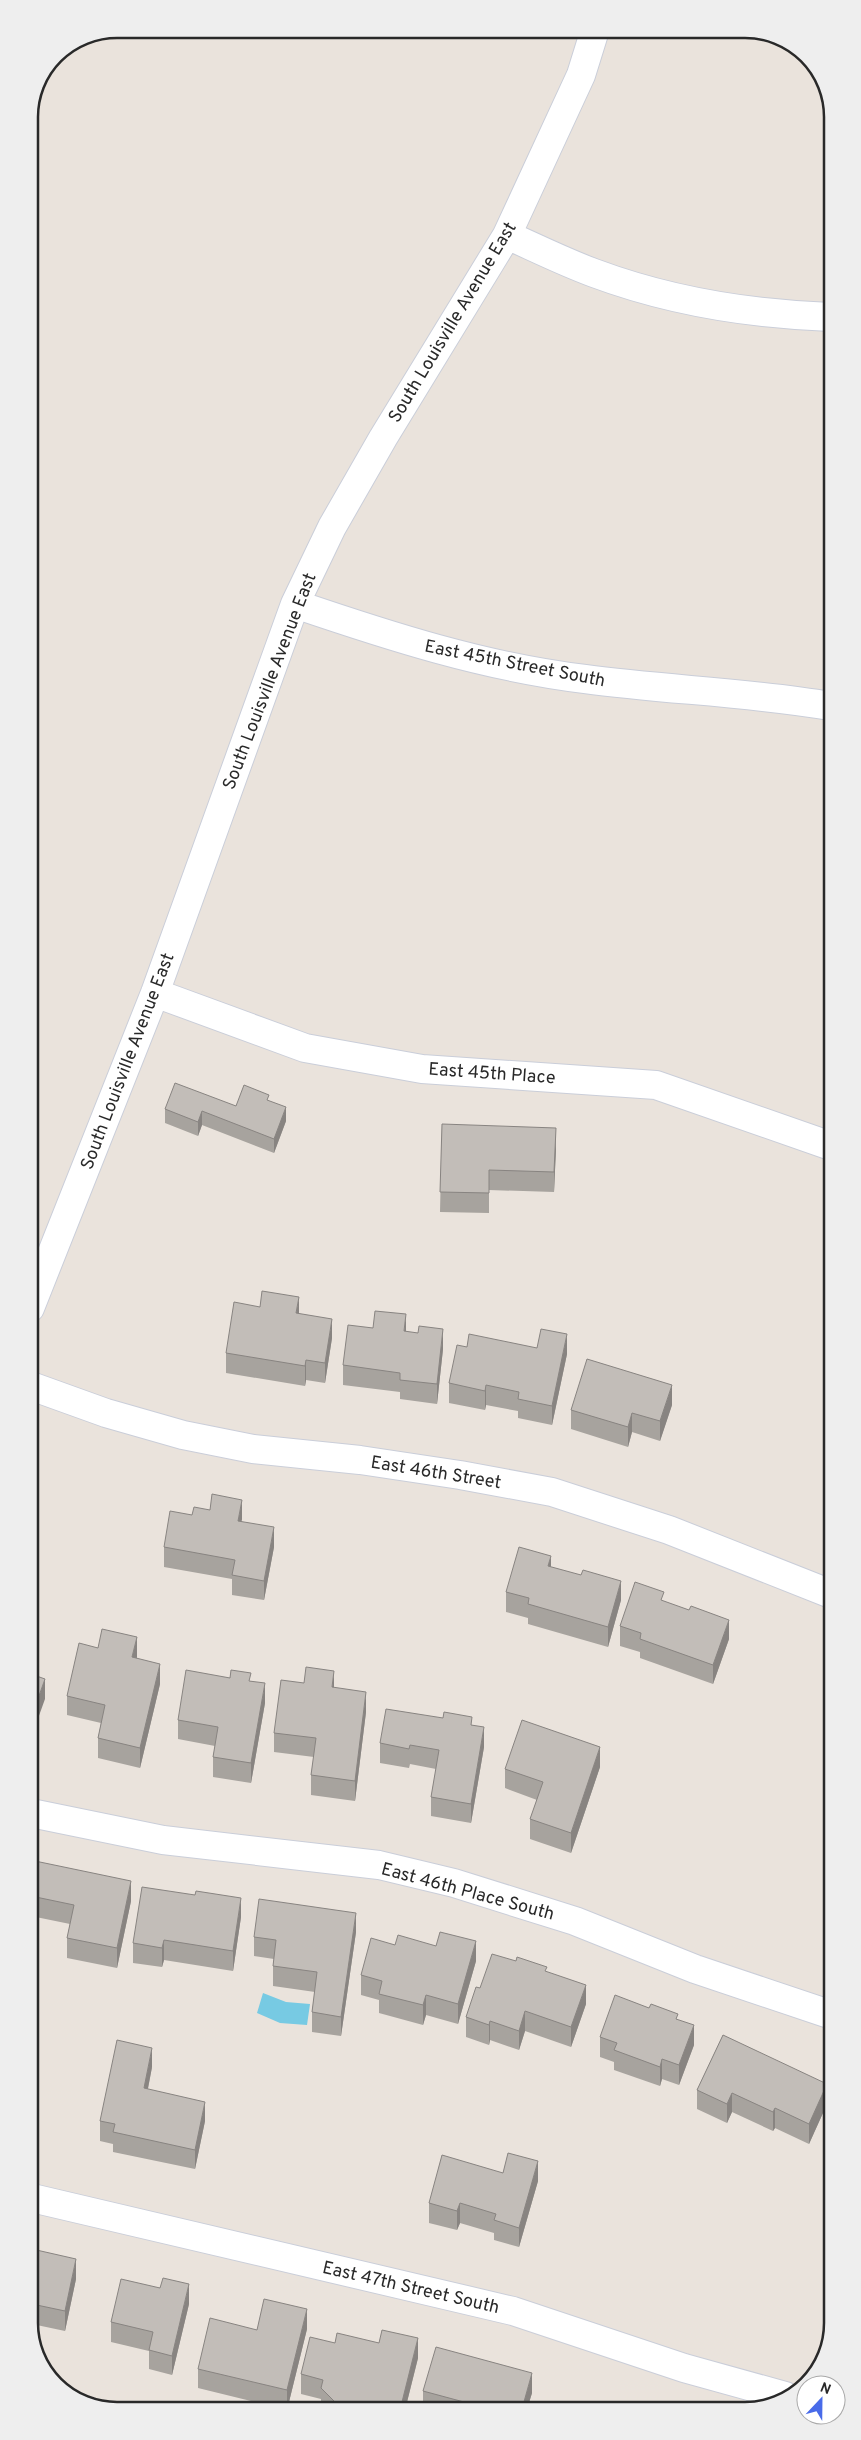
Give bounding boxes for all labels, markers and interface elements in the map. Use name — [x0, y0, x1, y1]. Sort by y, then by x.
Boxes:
street label: South Louisville Avenue East — [384, 218, 522, 427]
street label: South Louisville Avenue East — [218, 570, 322, 793]
street label: East 45th Street South — [422, 636, 607, 693]
street label: South Louisville Avenue East — [76, 950, 180, 1173]
street label: East 45th Place — [428, 1059, 556, 1090]
street label: East 46th Street — [369, 1452, 503, 1495]
street label: East 46th Place South — [379, 1858, 557, 1927]
street label: East 47th Street South — [320, 2257, 501, 2320]
north arrow — [796, 2375, 846, 2425]
text: N — [817, 2380, 833, 2399]

